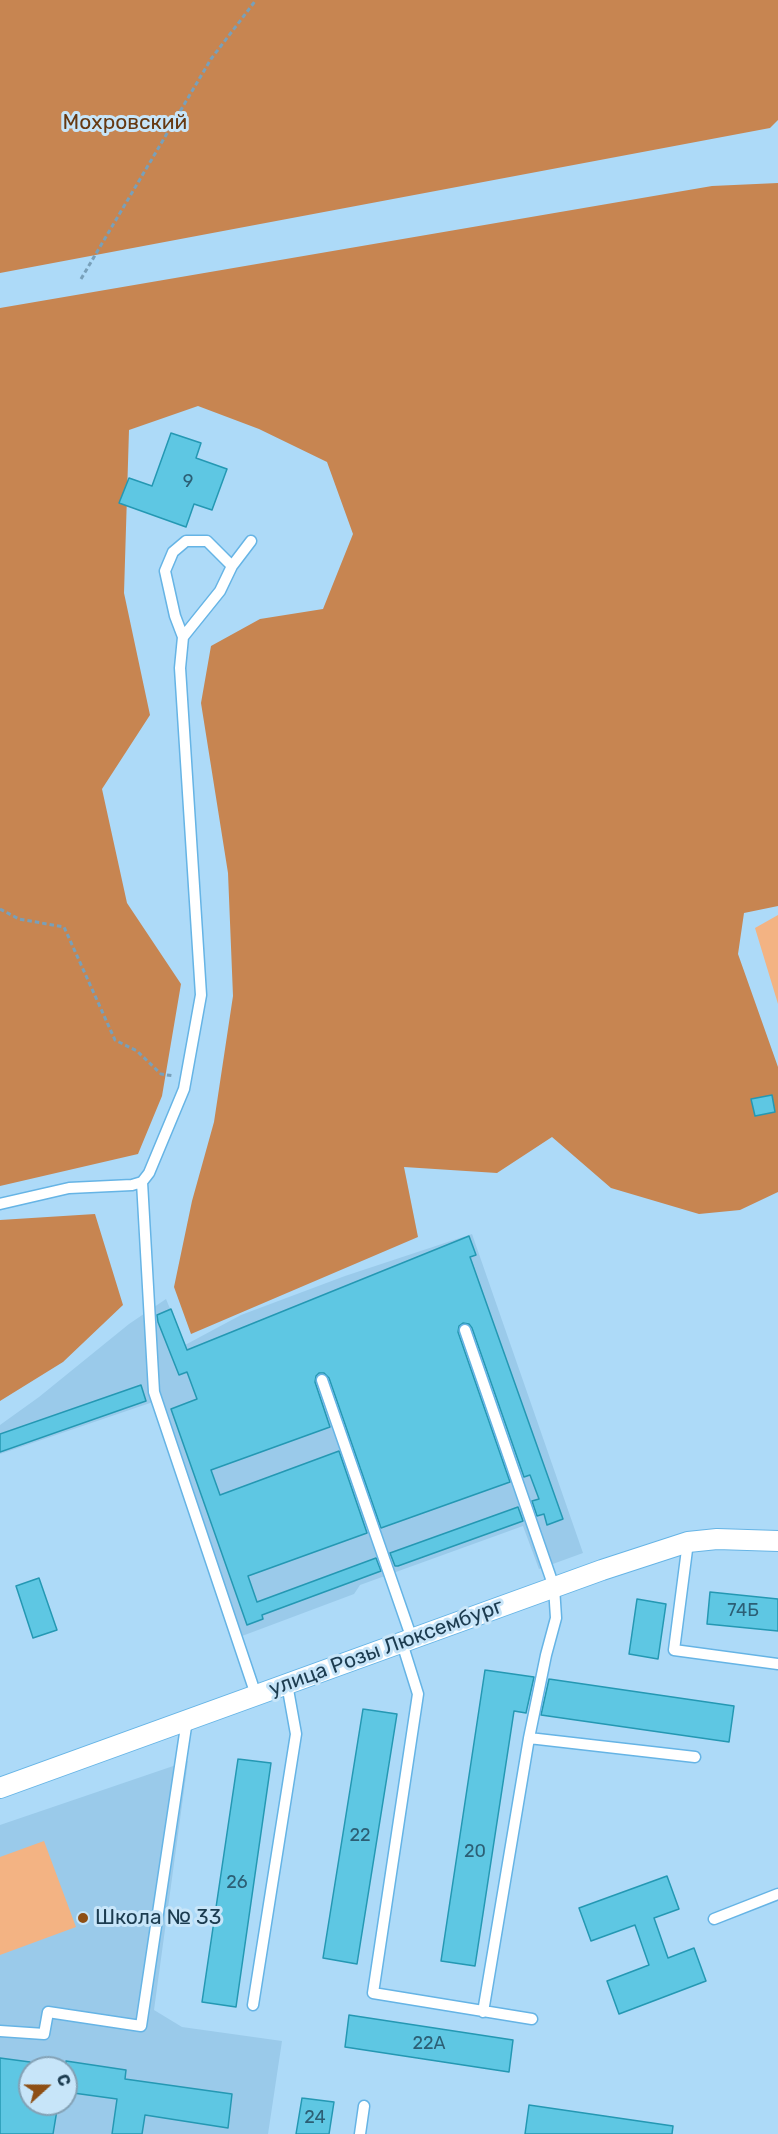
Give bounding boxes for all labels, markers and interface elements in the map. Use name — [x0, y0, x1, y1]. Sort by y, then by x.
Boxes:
park label: Мохровский — [63, 110, 187, 136]
house number: 9 — [183, 471, 193, 493]
street label: улица Розы Люксембург — [266, 1594, 506, 1702]
house number: 74Б — [727, 1600, 759, 1622]
house number: 22 — [349, 1825, 371, 1847]
house number: 20 — [464, 1841, 486, 1863]
house number: 26 — [226, 1872, 248, 1894]
place label: Школа № 33 — [95, 1905, 221, 1931]
marker: Школа № 33 — [76, 1911, 90, 1925]
house number: 22А — [412, 2033, 446, 2055]
north arrow — [18, 2056, 78, 2116]
text: С — [53, 2071, 74, 2089]
house number: 24 — [304, 2107, 326, 2129]

